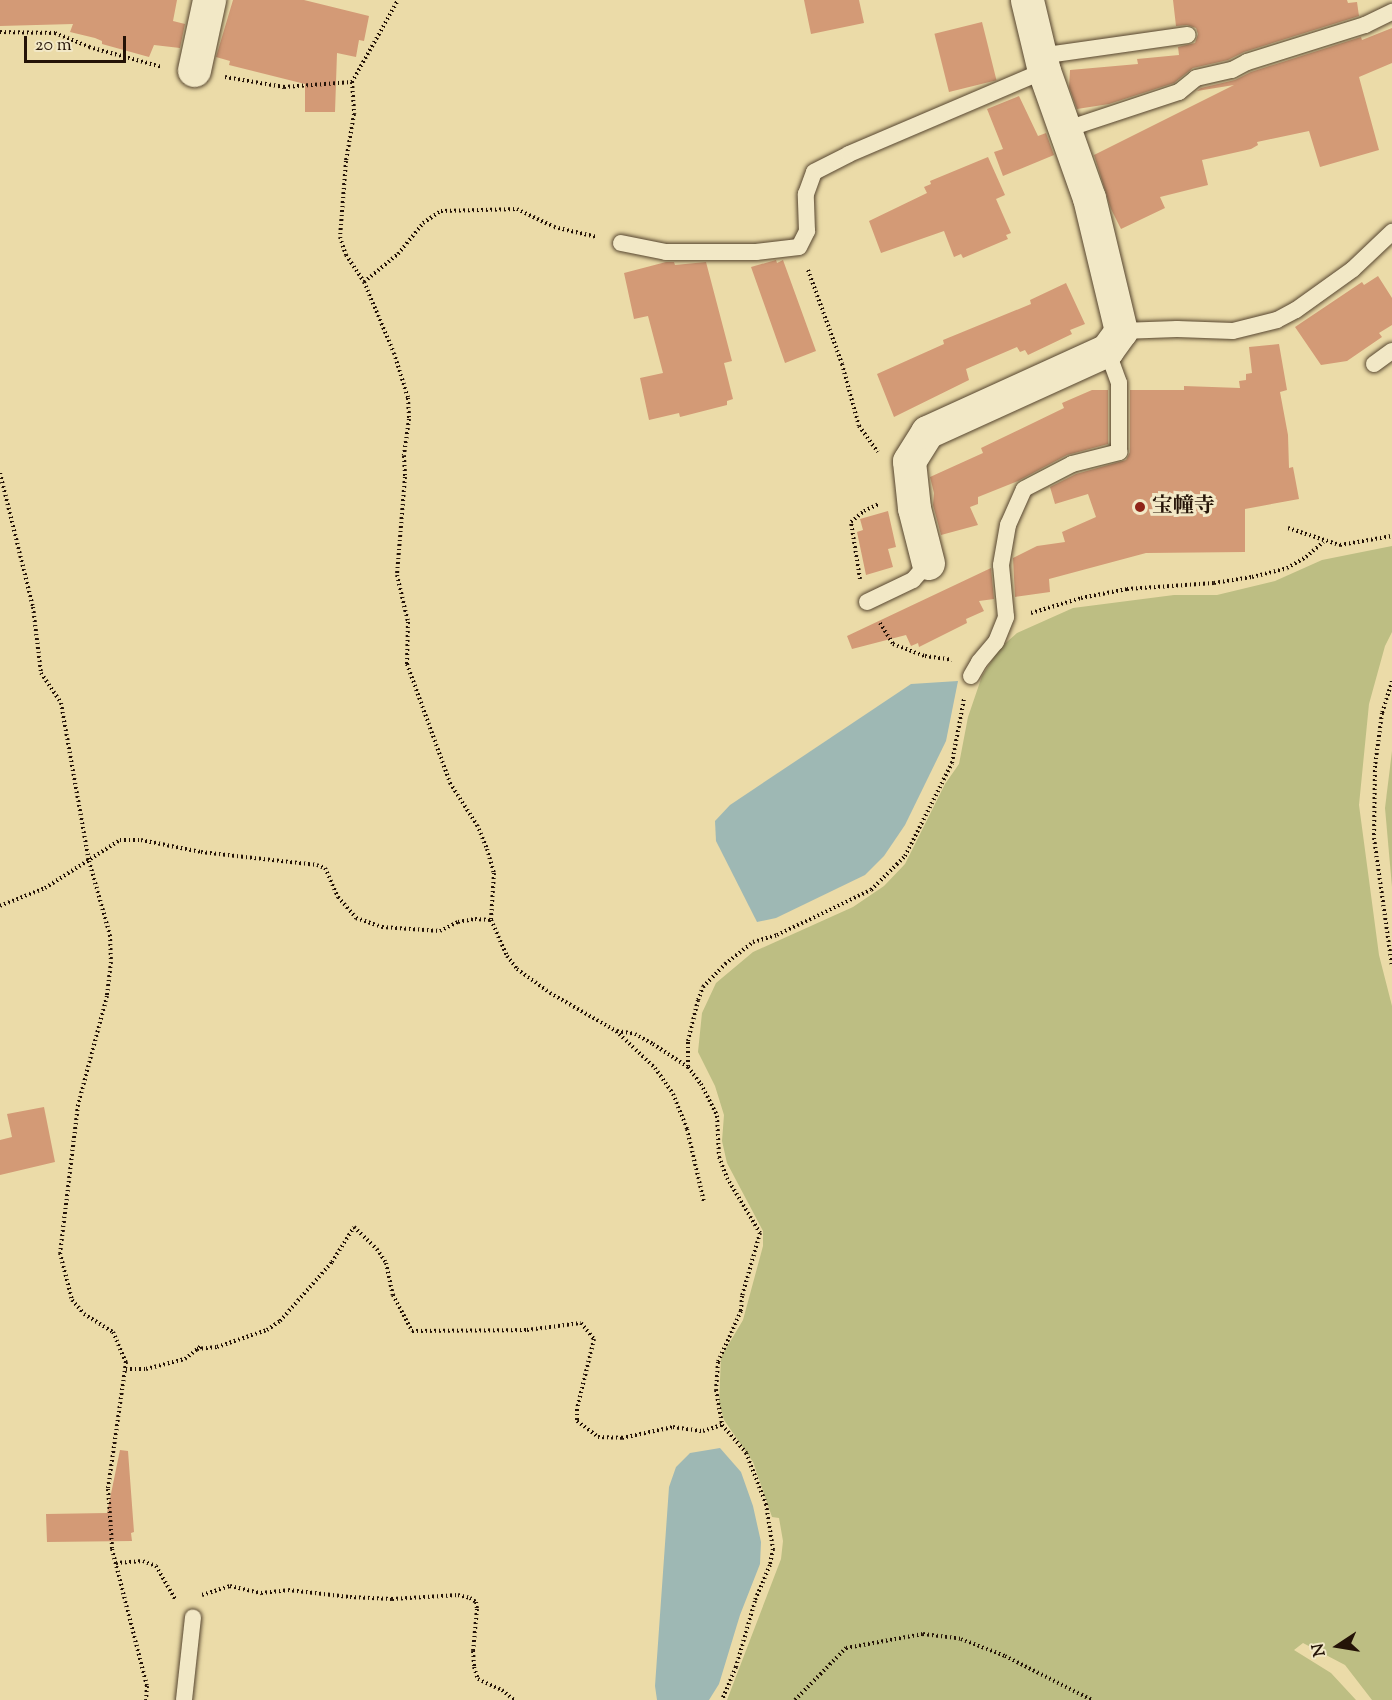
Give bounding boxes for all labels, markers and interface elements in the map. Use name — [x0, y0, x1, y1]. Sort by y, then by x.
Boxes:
scale bar — [27, 24, 129, 62]
text: 20 m — [35, 33, 72, 59]
place label: 宝幢寺 — [1152, 494, 1215, 520]
marker: 宝幢寺 — [1133, 500, 1147, 514]
north arrow — [1308, 1616, 1368, 1676]
text: N — [1307, 1641, 1332, 1658]

